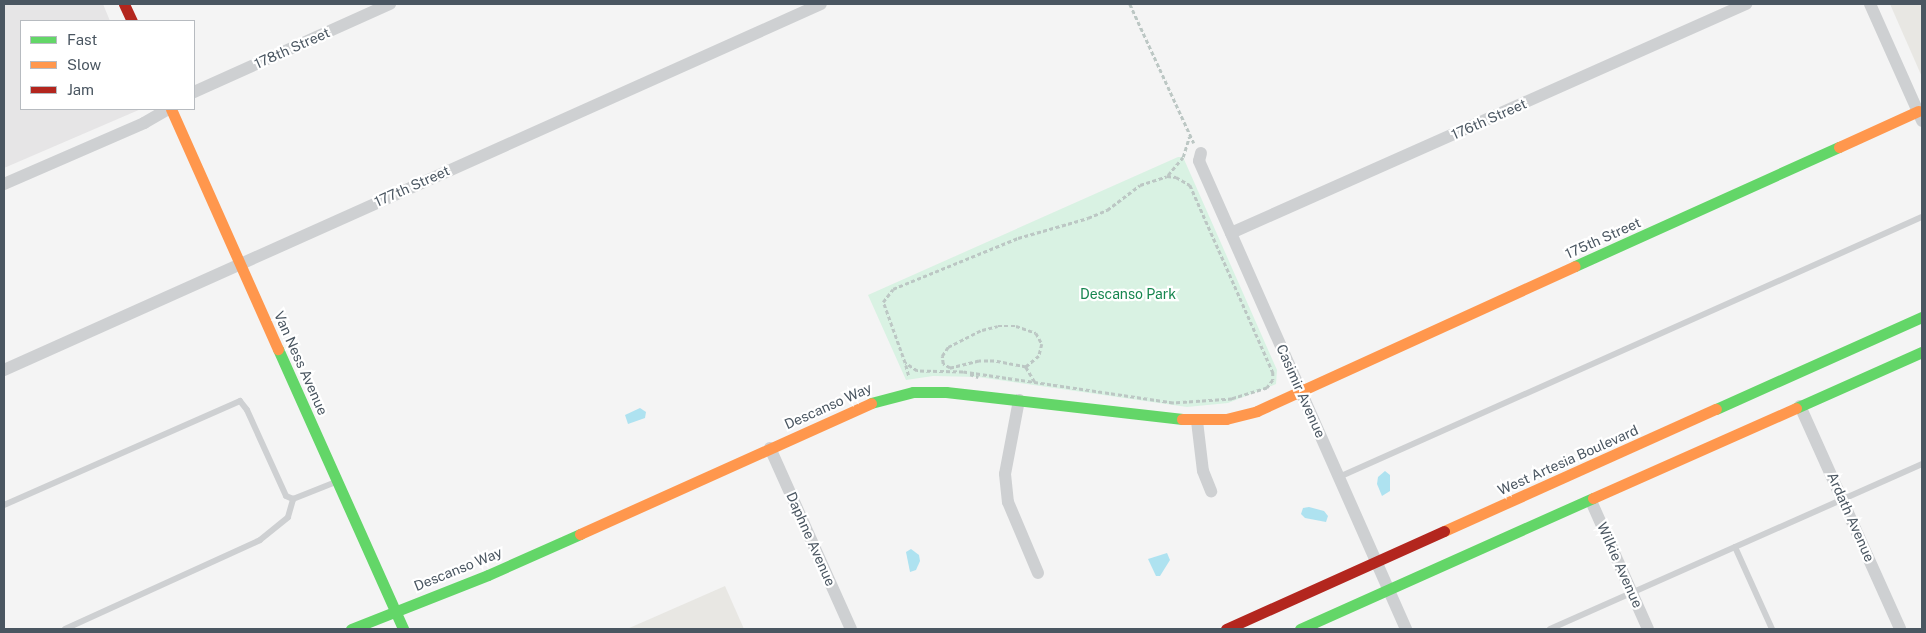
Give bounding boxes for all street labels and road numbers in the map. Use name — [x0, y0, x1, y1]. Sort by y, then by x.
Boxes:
street label: 178th Street — [252, 24, 332, 72]
street label: 176th Street — [1449, 95, 1529, 143]
street label: 177th Street — [372, 162, 452, 210]
street label: 175th Street — [1563, 214, 1643, 262]
street label: Van Ness Avenue — [271, 308, 331, 418]
street label: Casimir Avenue — [1273, 342, 1329, 440]
street label: Descanso Way — [782, 379, 874, 433]
street label: West Artesia Boulevard — [1495, 421, 1641, 499]
street label: Ardath Avenue — [1824, 470, 1878, 564]
street label: Daphne Avenue — [783, 489, 839, 589]
street label: Wilkie Avenue — [1594, 520, 1646, 610]
street label: Descanso Way — [411, 544, 505, 594]

